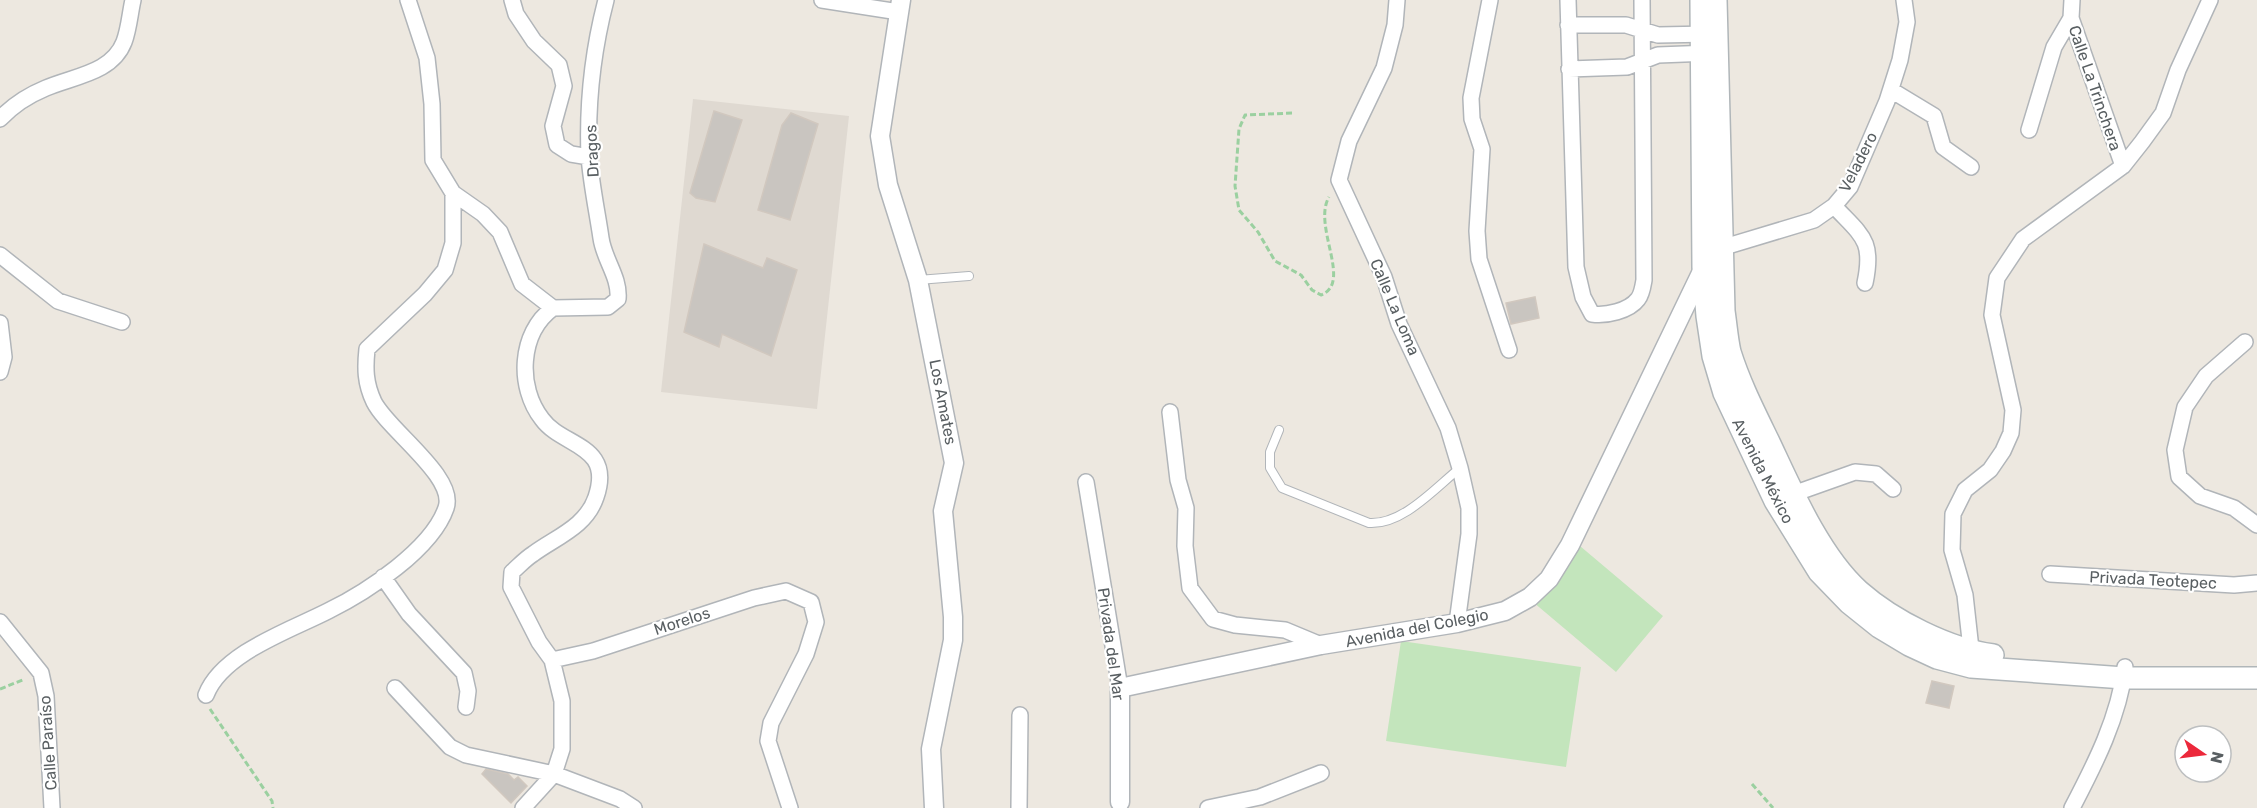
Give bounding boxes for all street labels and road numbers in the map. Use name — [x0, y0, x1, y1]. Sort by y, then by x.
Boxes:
street label: Calle La Trinchera — [2065, 23, 2125, 153]
street label: Dragos — [581, 124, 603, 178]
street label: Veladero — [1835, 129, 1881, 195]
street label: Calle La Loma — [1366, 256, 1424, 358]
street label: Los Amates — [925, 358, 961, 446]
street label: Avenida México — [1728, 415, 1798, 527]
street label: Privada Teotepec — [2089, 567, 2217, 593]
street label: Privada del Mar — [1094, 586, 1128, 702]
street label: Morelos — [651, 603, 713, 639]
street label: Avenida del Colegio — [1344, 605, 1490, 651]
street label: Calle Paraíso — [35, 695, 61, 791]

